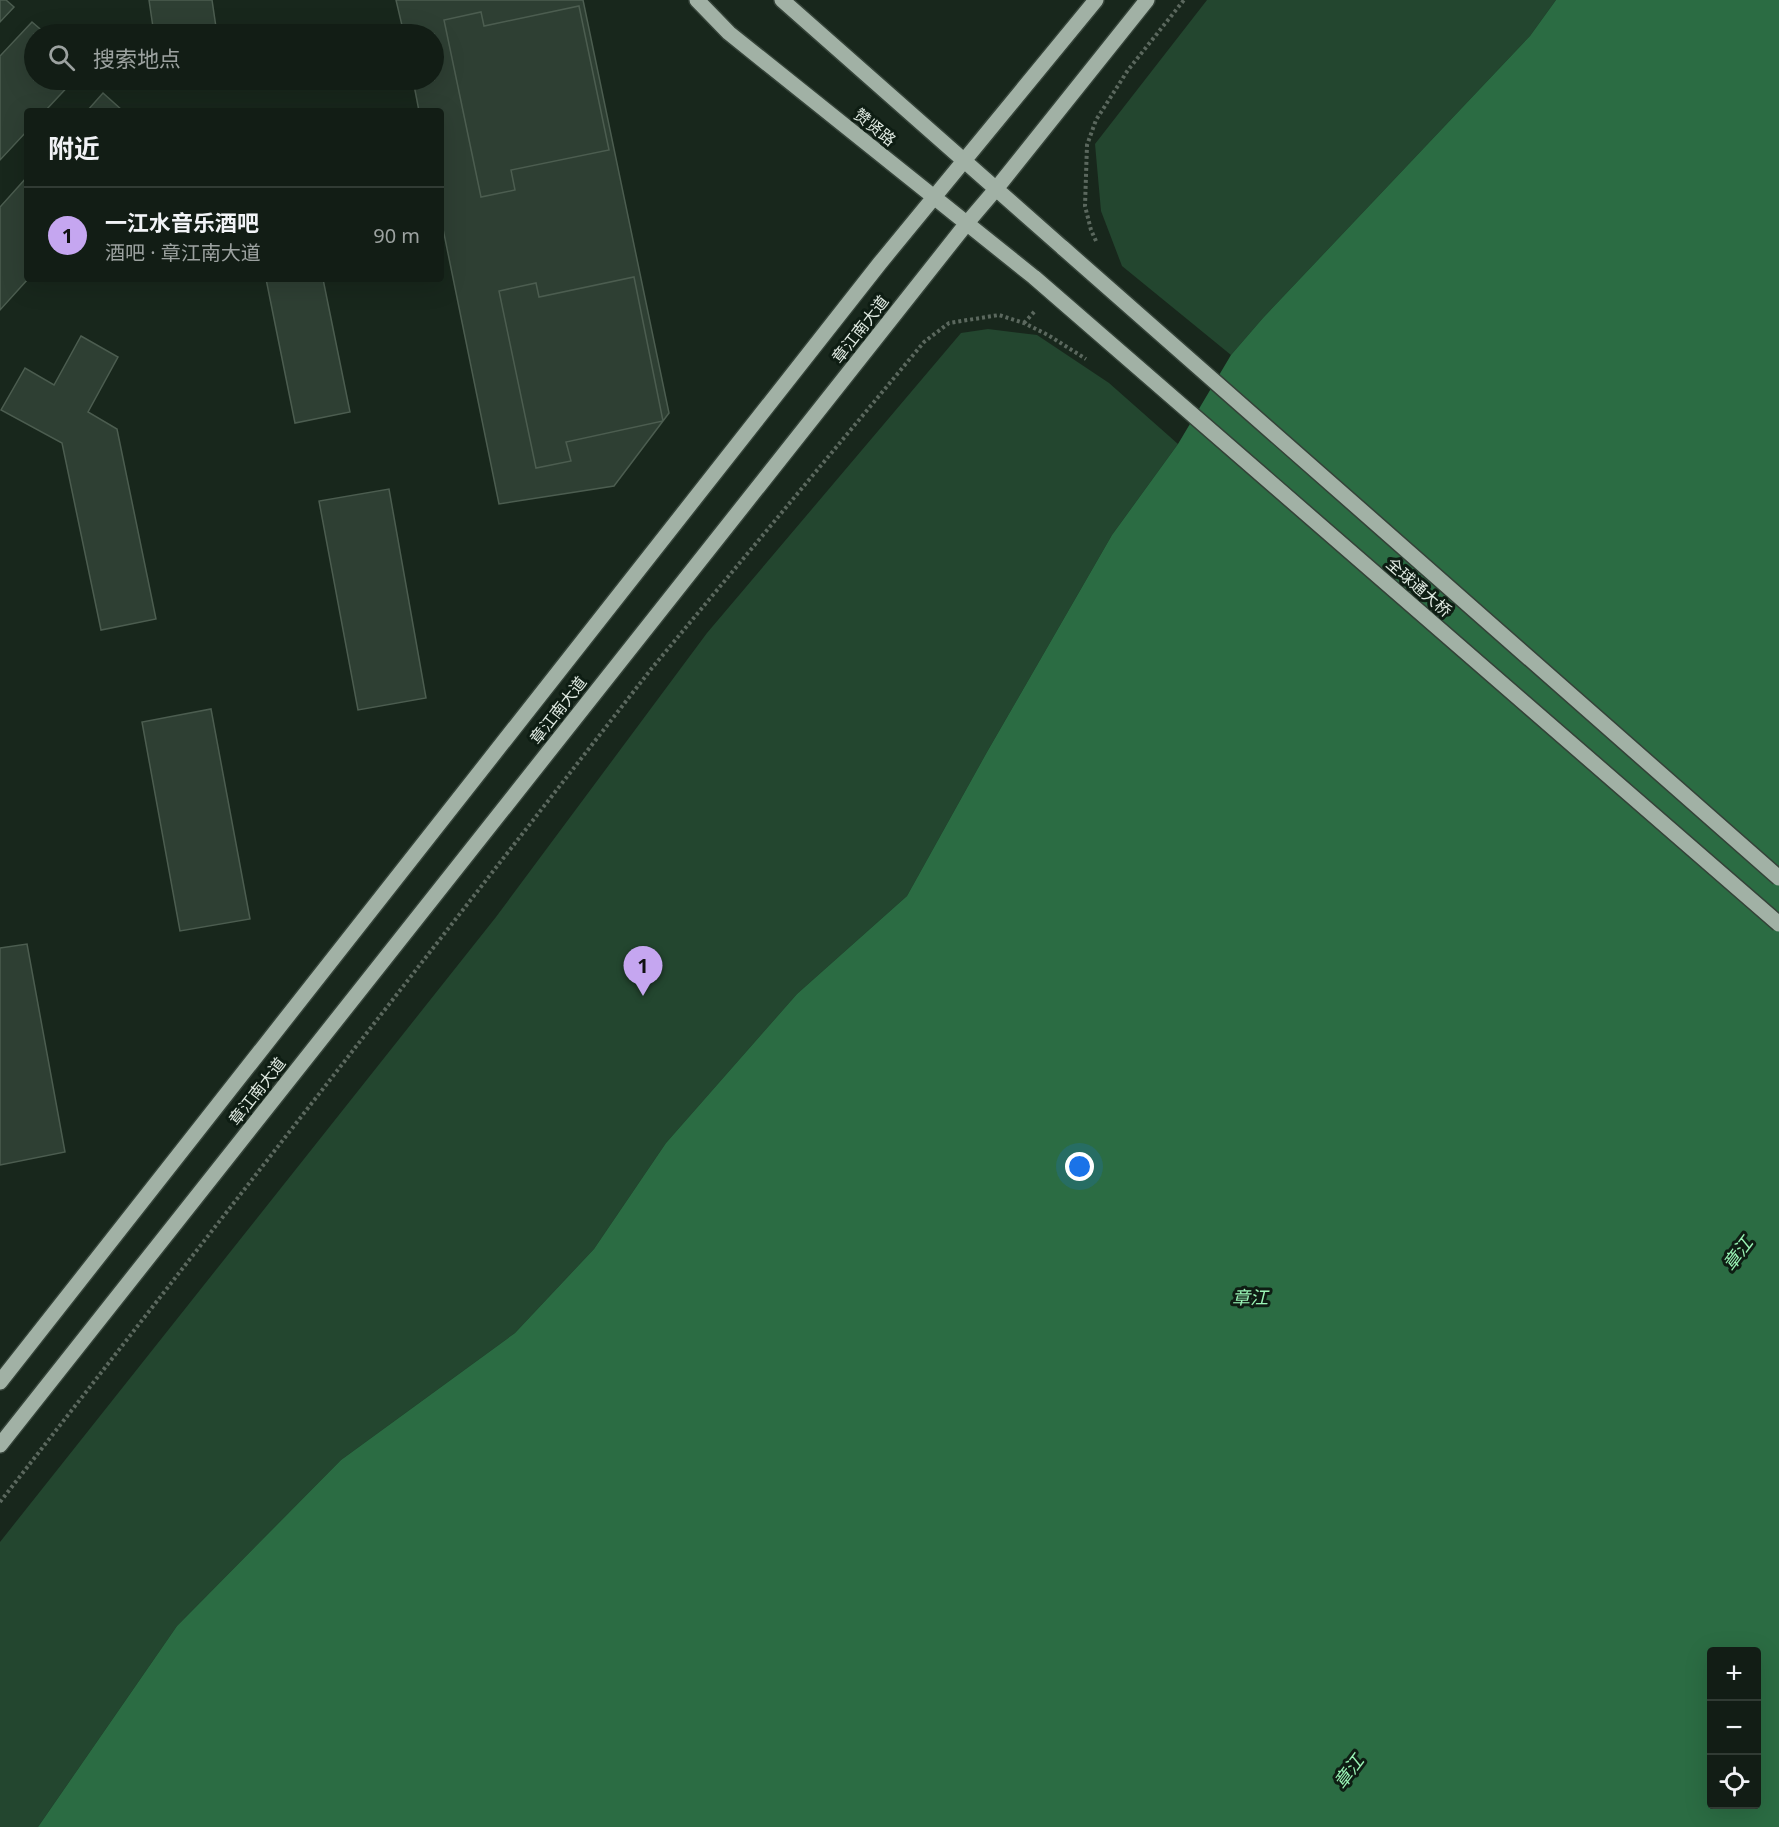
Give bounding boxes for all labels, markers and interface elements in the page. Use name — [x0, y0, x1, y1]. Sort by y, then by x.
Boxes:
search box — [24, 24, 444, 90]
icon: search — [45, 41, 78, 74]
text: 搜索地点 — [93, 43, 181, 73]
street label: 赞贤路 — [849, 103, 901, 151]
text: 附近 — [48, 130, 100, 166]
text: 一江水音乐酒吧 — [105, 207, 259, 237]
text: 1 — [62, 222, 73, 249]
text: 90 m — [373, 222, 420, 249]
text: 酒吧 · 章江南大道 — [105, 239, 261, 266]
street label: 章江南大道 — [827, 291, 893, 367]
street label: 全球通大桥 — [1382, 552, 1456, 622]
street label: 章江南大道 — [525, 672, 591, 748]
pin: 1 — [624, 946, 662, 996]
street label: 章江南大道 — [224, 1053, 290, 1129]
your location — [1065, 1152, 1094, 1181]
water label: 章江 — [1717, 1230, 1759, 1275]
water label: 章江 — [1232, 1285, 1270, 1309]
map controls — [1707, 1647, 1761, 1809]
button: + — [1707, 1647, 1761, 1701]
button: − — [1707, 1701, 1761, 1755]
water label: 章江 — [1328, 1748, 1370, 1793]
button: locate — [1707, 1755, 1761, 1809]

